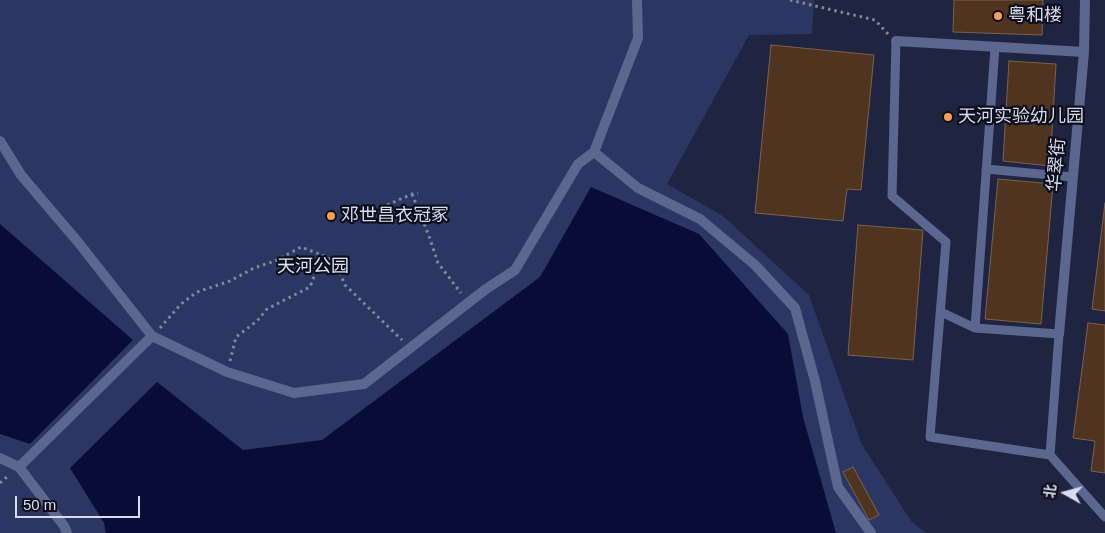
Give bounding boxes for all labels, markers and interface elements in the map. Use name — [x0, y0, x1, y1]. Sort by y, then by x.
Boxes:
place label: 粤和楼 — [1008, 5, 1062, 27]
marker: 粤和楼 — [992, 10, 1004, 22]
place label: 天河实验幼儿园 — [958, 106, 1084, 128]
marker: 天河实验幼儿园 — [942, 111, 954, 123]
street label: 华翠街 — [1044, 137, 1070, 193]
place label: 邓世昌衣冠冢 — [341, 205, 449, 227]
marker: 邓世昌衣冠冢 — [325, 210, 337, 222]
park label: 天河公园 — [277, 256, 349, 278]
north arrow — [1040, 468, 1090, 518]
text: 北 — [1041, 483, 1059, 499]
scale bar — [18, 486, 142, 518]
text: 50 m — [23, 496, 56, 513]

